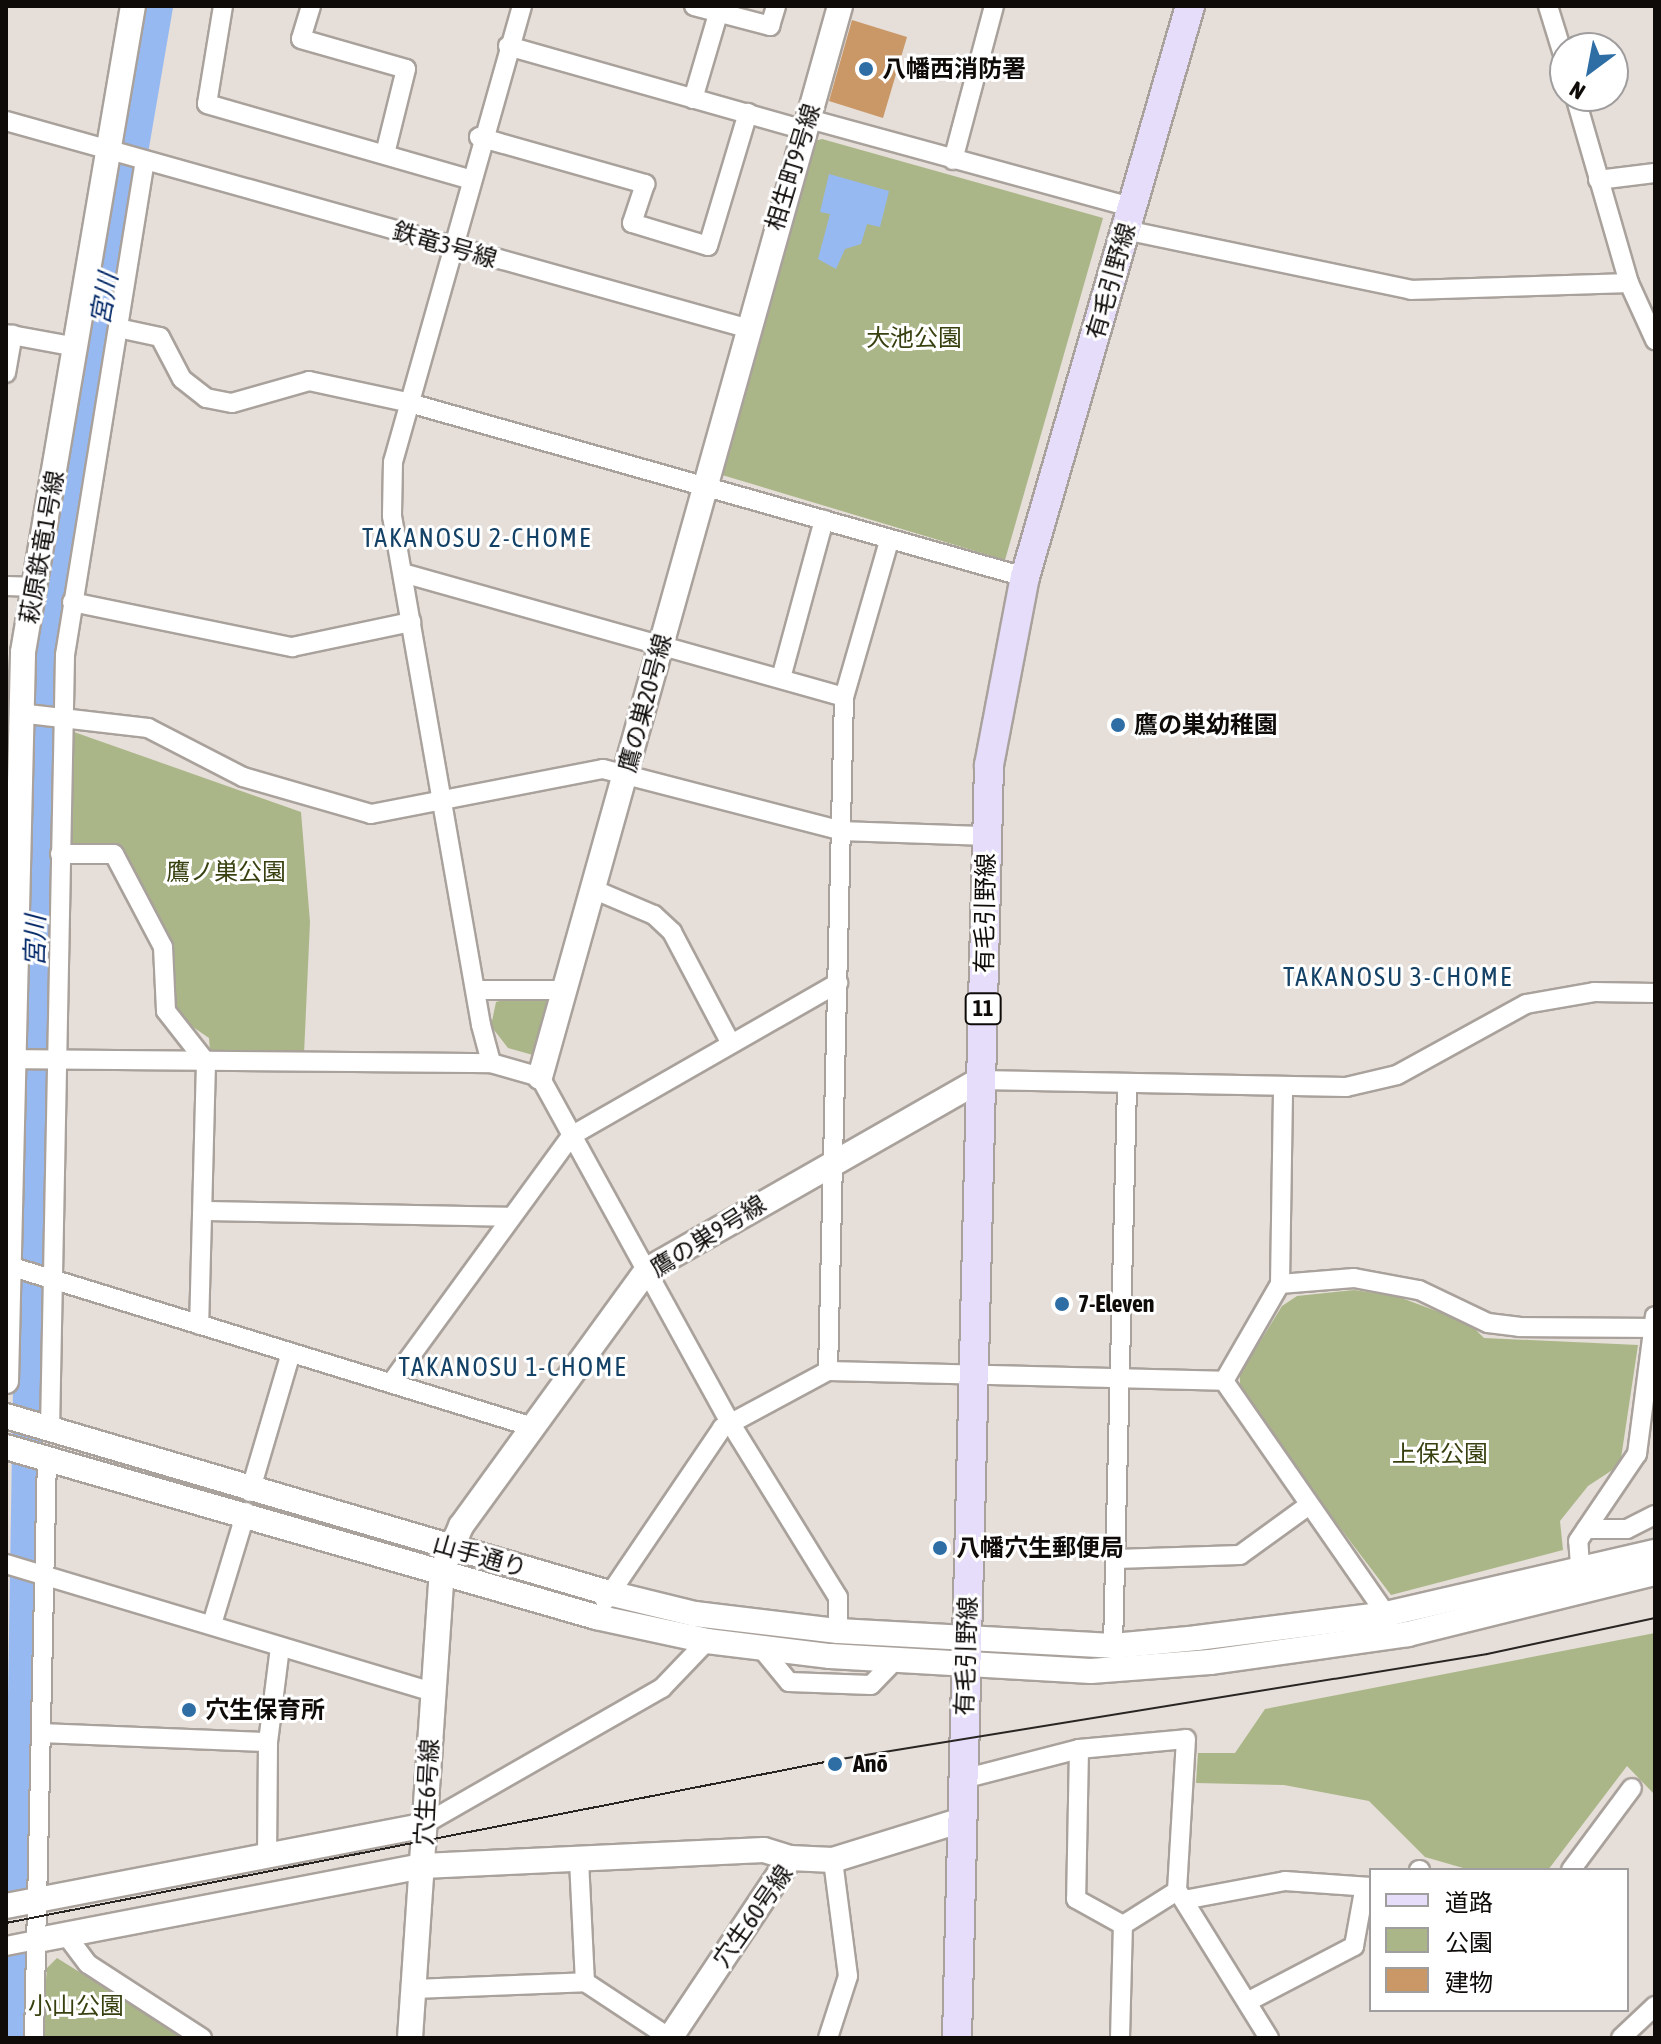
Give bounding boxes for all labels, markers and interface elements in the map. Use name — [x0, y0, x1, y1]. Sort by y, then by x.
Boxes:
north arrow — [1549, 32, 1629, 112]
place label: 八幡西消防署 — [882, 55, 1026, 83]
marker: 八幡西消防署 — [857, 60, 875, 78]
text: N — [1565, 76, 1590, 105]
street label: 相生町9号線 — [760, 100, 826, 234]
street label: 鉄竜3号線 — [389, 216, 501, 274]
street label: 有毛引野線 — [1081, 219, 1141, 343]
water label: 宮川 — [85, 271, 125, 327]
park label: 大池公園 — [866, 324, 962, 352]
street label: 萩原鉄竜1号線 — [14, 468, 70, 626]
district label: TAKANOSU 2-CHOME — [362, 523, 592, 555]
street label: 鷹の巣20号線 — [613, 630, 677, 776]
place label: 鷹の巣幼稚園 — [1134, 711, 1278, 739]
marker: 鷹の巣幼稚園 — [1109, 716, 1127, 734]
street label: 有毛引野線 — [970, 853, 1000, 973]
park label: 鷹ノ巣公園 — [166, 858, 286, 886]
water label: 宮川 — [20, 915, 52, 967]
district label: TAKANOSU 3-CHOME — [1283, 962, 1513, 994]
road number: 11 — [963, 991, 1003, 1027]
street label: 鷹の巣9号線 — [645, 1189, 771, 1283]
place label: 7-Eleven — [1078, 1290, 1154, 1318]
marker: 7-Eleven — [1053, 1295, 1071, 1313]
district label: TAKANOSU 1-CHOME — [399, 1352, 627, 1384]
park label: 上保公園 — [1392, 1440, 1488, 1468]
street label: 山手通り — [430, 1529, 530, 1583]
place label: 八幡穴生郵便局 — [956, 1534, 1124, 1562]
marker: 八幡穴生郵便局 — [931, 1539, 949, 1557]
street label: 有毛引野線 — [950, 1596, 982, 1716]
place label: 穴生保育所 — [205, 1696, 325, 1724]
marker: 穴生保育所 — [180, 1701, 198, 1719]
street label: 穴生6号線 — [410, 1738, 444, 1846]
place label: Anō — [853, 1750, 888, 1778]
marker: Anō — [824, 1753, 846, 1775]
street label: 穴生60号線 — [707, 1859, 799, 1973]
legend — [1369, 1868, 1629, 2012]
text: 道路 — [1445, 1889, 1493, 1916]
text: 公園 — [1445, 1929, 1493, 1956]
text: 建物 — [1445, 1969, 1493, 1996]
park label: 小山公園 — [28, 1992, 124, 2020]

